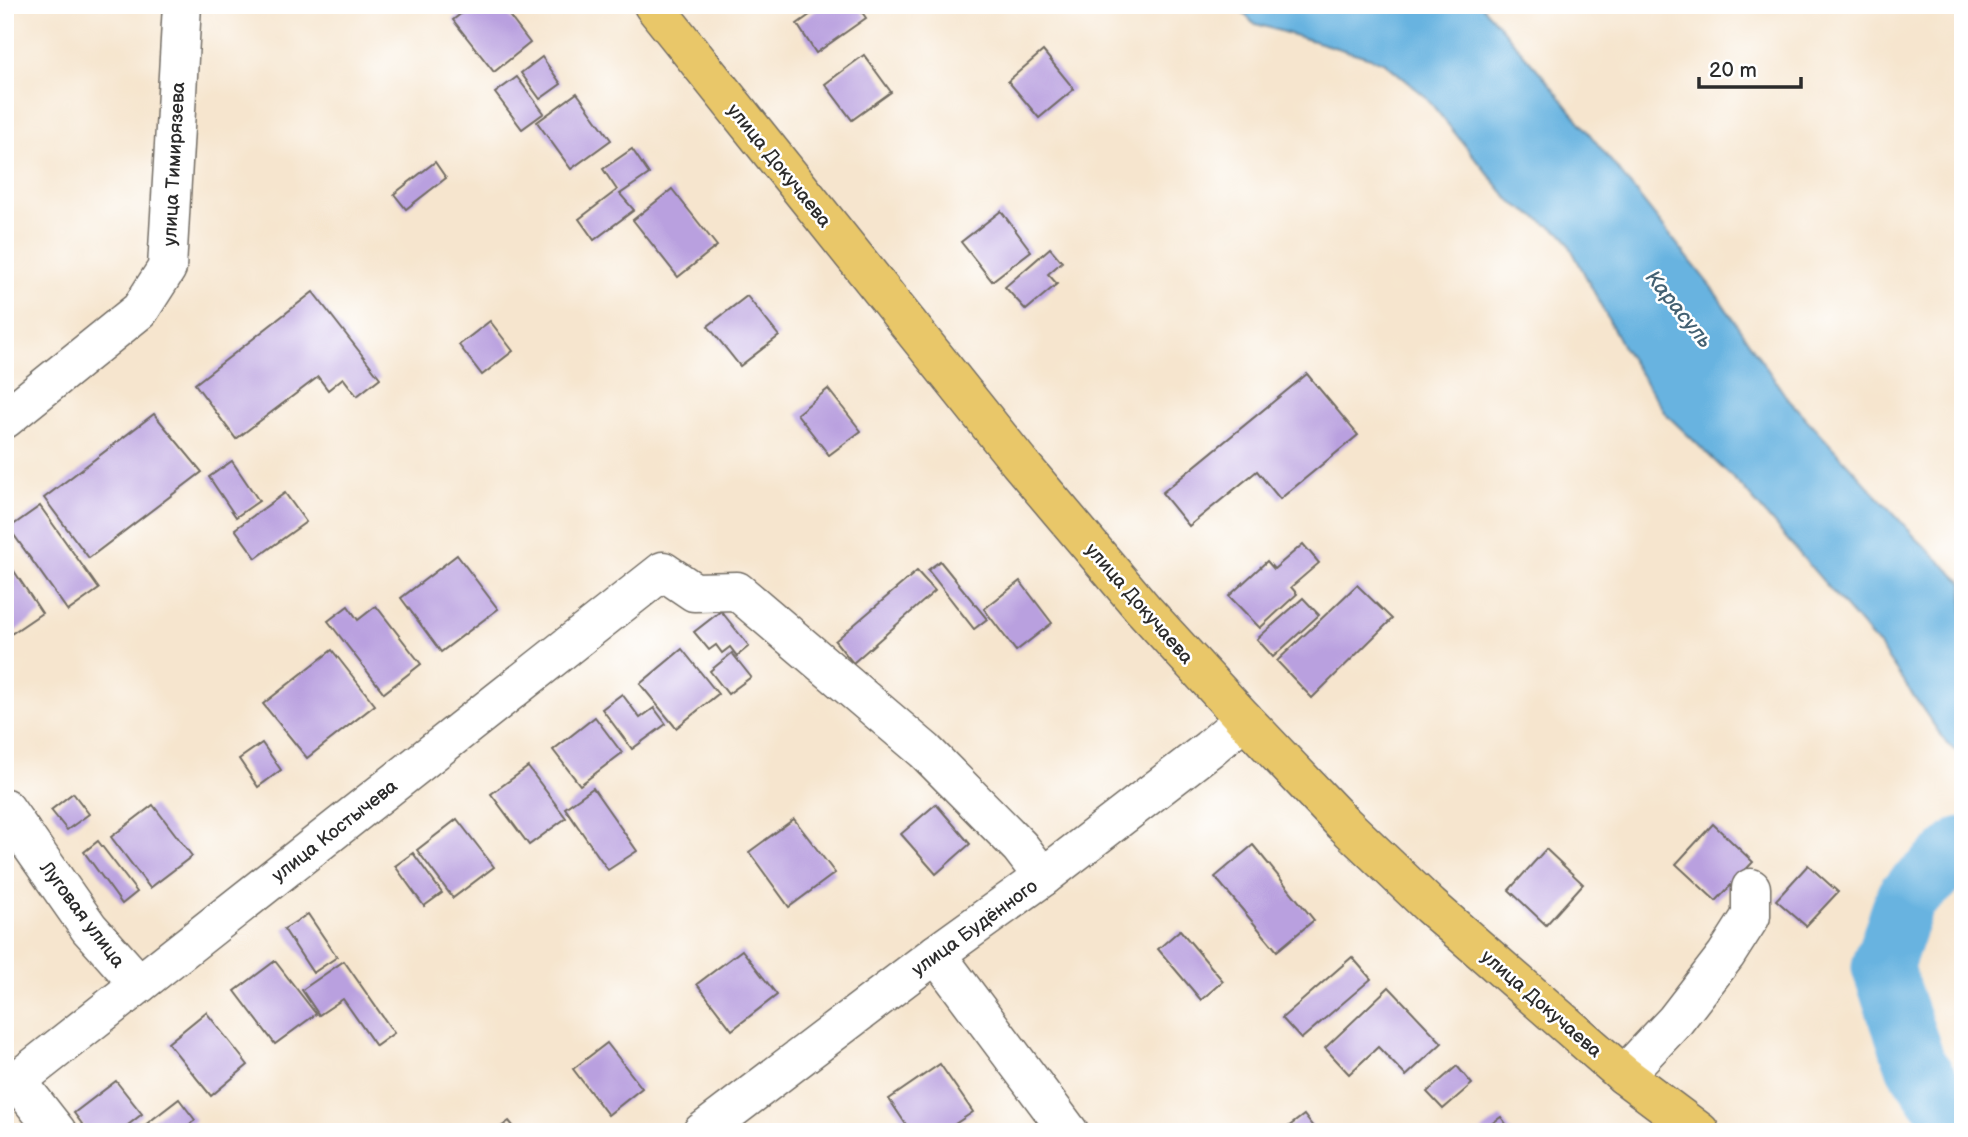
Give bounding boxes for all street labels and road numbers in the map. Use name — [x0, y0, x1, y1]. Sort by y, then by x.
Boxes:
street label: улица Тимирязева — [159, 81, 190, 247]
street label: улица Докучаева — [722, 99, 836, 233]
street label: улица Докучаева — [1080, 539, 1198, 669]
street label: улица Костычева — [267, 775, 402, 887]
street label: Луговая улица — [34, 856, 129, 973]
street label: улица Будённого — [907, 875, 1042, 982]
street label: улица Докучаева — [1476, 945, 1606, 1063]

